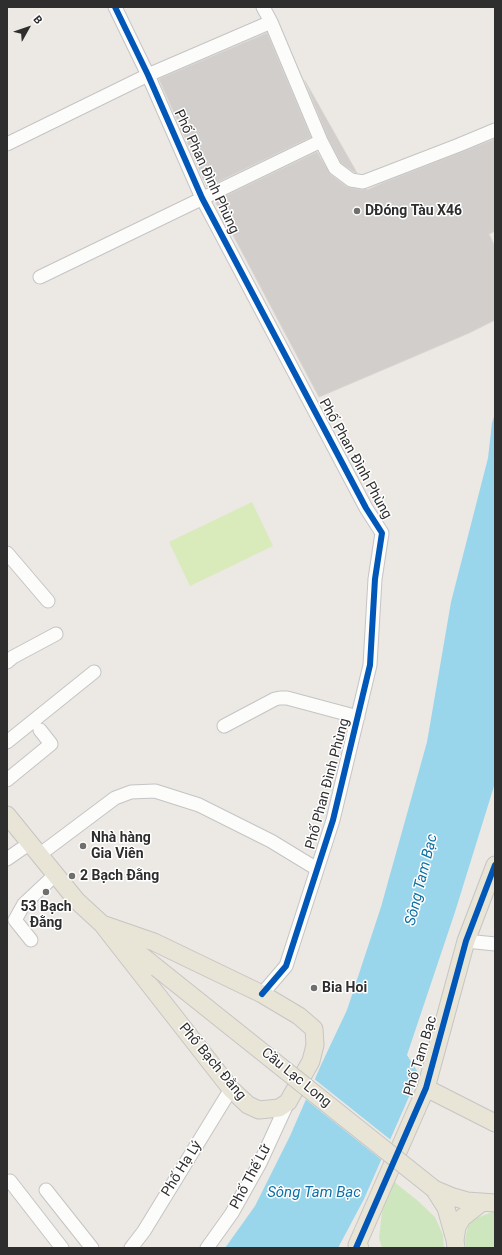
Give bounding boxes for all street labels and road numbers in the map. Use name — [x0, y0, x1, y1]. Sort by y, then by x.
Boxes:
street label: Phố Phan Đình Phùng — [170, 107, 242, 237]
street label: Phố Phan Đình Phùng — [315, 396, 395, 522]
street label: Phố Phan Đình Phùng — [302, 717, 354, 851]
street label: Phố Tam Bạc — [401, 1014, 441, 1098]
street label: Phố Bạch Đằng — [175, 1020, 249, 1104]
street label: Cầu Lạc Long — [258, 1045, 334, 1111]
street label: Phố Hạ Lý — [158, 1138, 206, 1200]
street label: Phố Thế Lữ — [227, 1142, 275, 1212]

